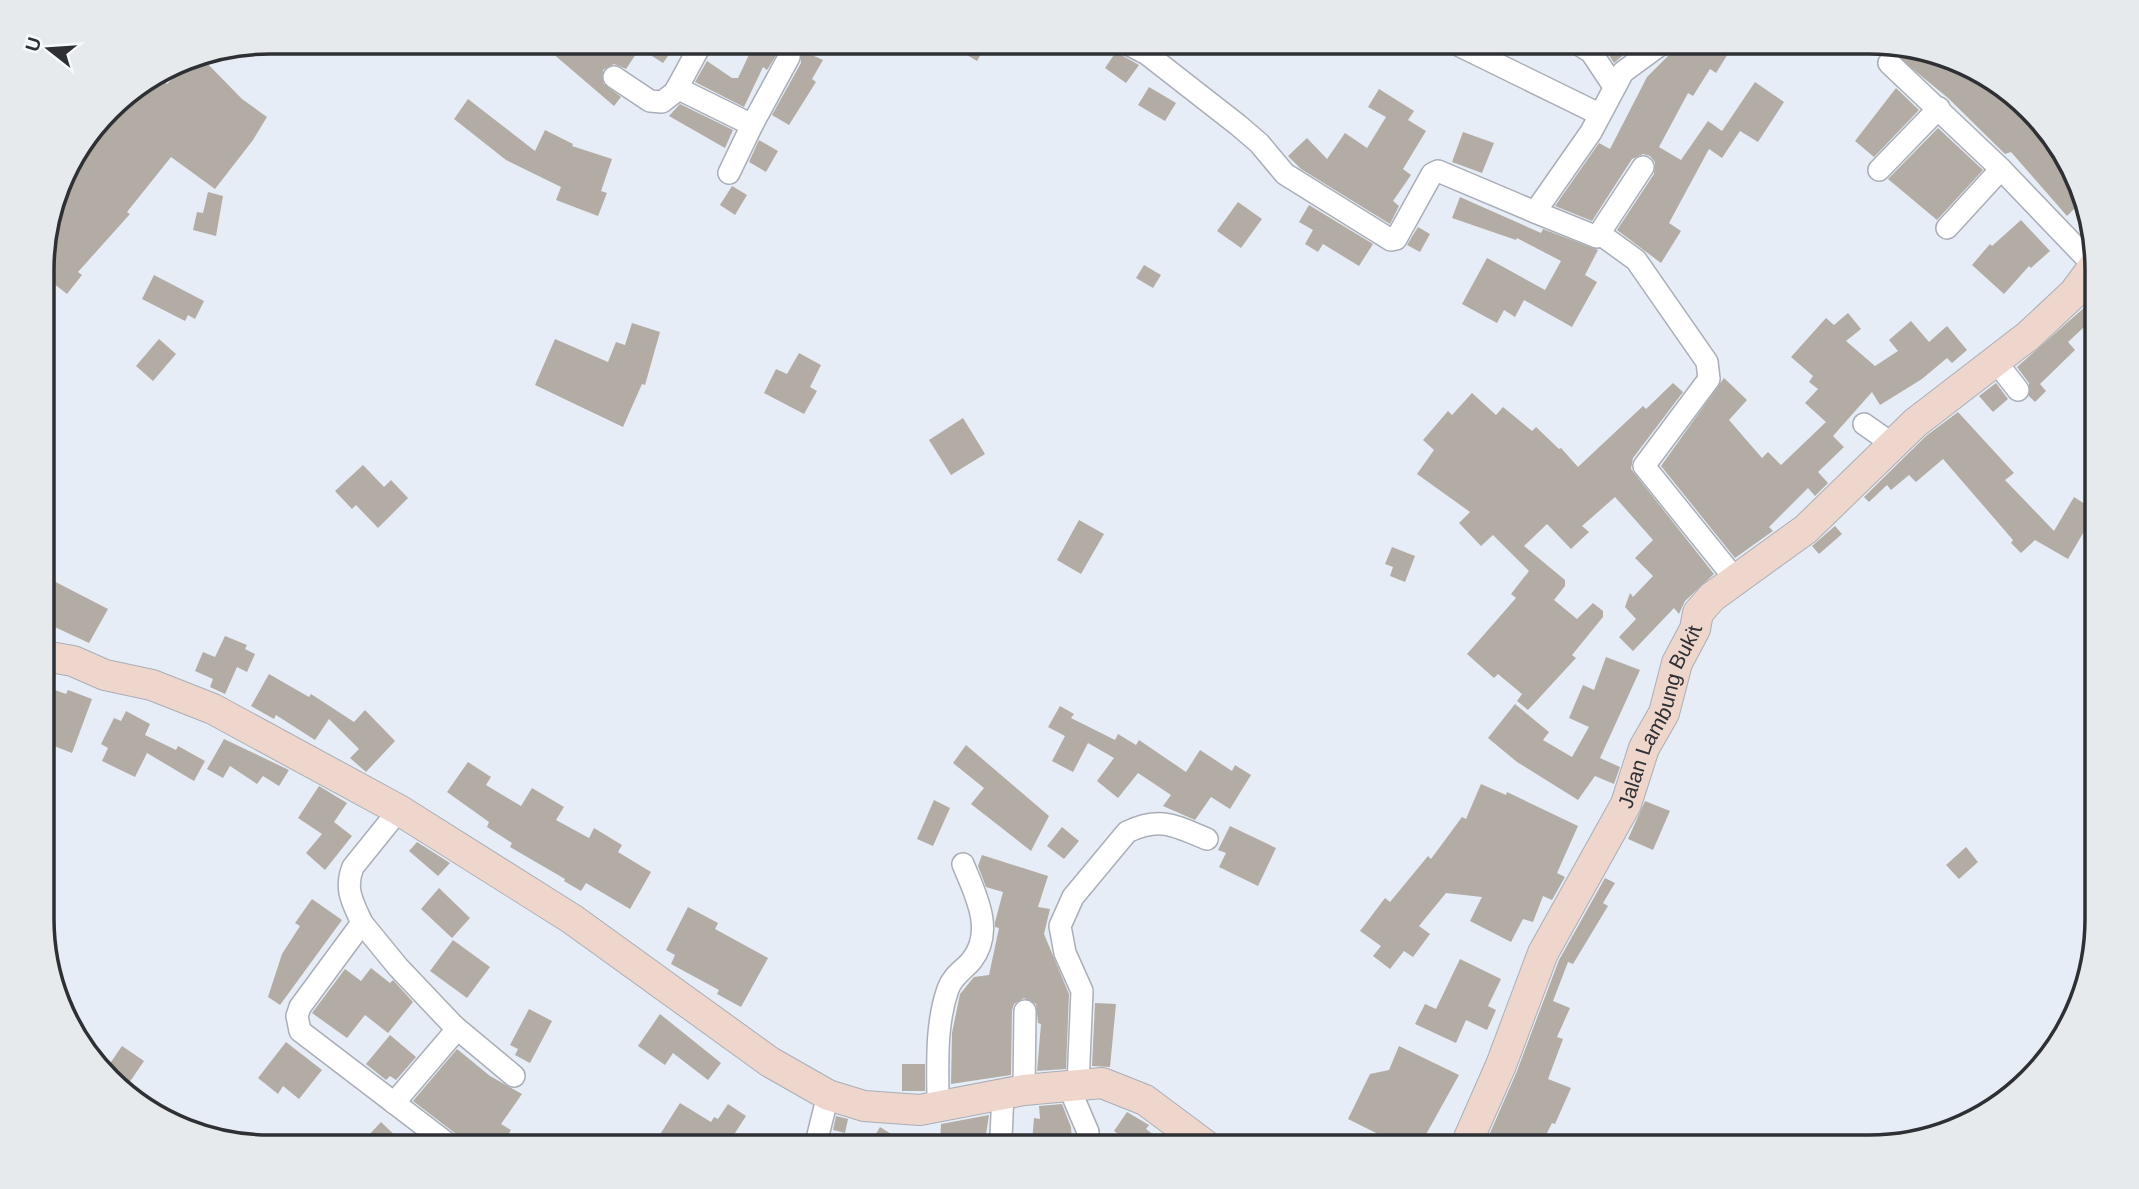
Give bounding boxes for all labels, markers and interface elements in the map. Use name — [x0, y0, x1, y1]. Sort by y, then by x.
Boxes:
north arrow — [14, 14, 84, 84]
text: U — [21, 35, 45, 54]
street label: Jalan Lambung Bukit — [1613, 624, 1706, 811]

